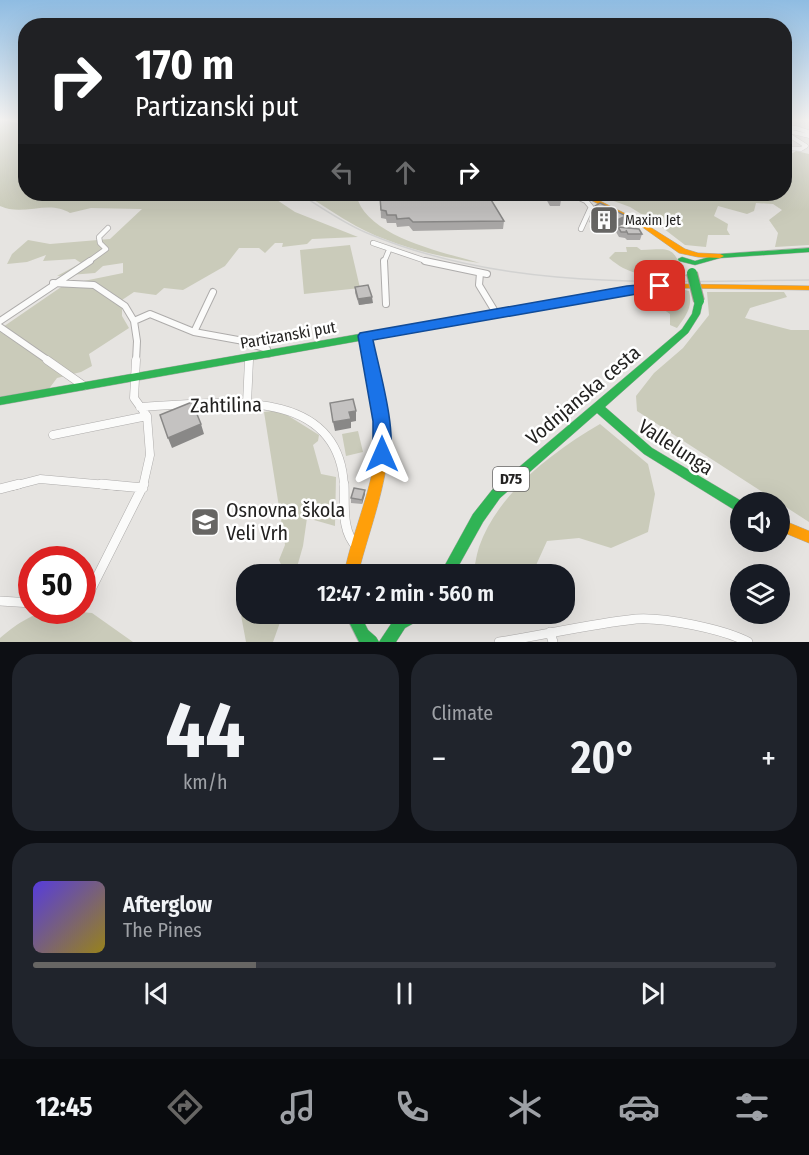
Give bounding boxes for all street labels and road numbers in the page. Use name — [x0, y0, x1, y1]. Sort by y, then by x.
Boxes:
street label: Partizanski put — [239, 317, 338, 353]
street label: Vodnjanska cesta — [521, 340, 645, 450]
street label: Zahtilina — [190, 392, 262, 418]
street label: Vallelunga — [634, 414, 718, 480]
road number: D75 — [493, 467, 529, 491]

